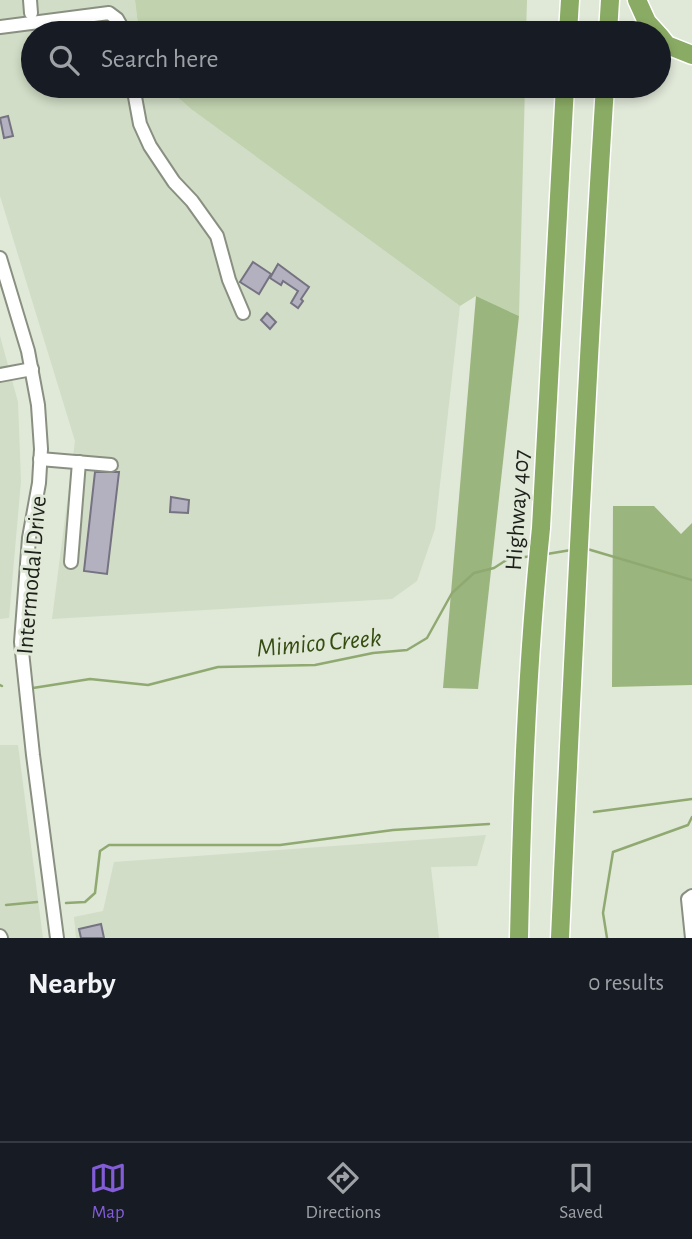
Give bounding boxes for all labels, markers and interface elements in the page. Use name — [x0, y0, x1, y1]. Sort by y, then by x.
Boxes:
search box — [21, 21, 671, 98]
icon: search — [45, 41, 83, 79]
text: Search here — [101, 46, 219, 72]
street label: Highway 407 — [502, 449, 534, 571]
street label: Intermodal Drive — [13, 495, 51, 655]
water label: Mimico Creek — [256, 625, 383, 661]
text: Nearby — [28, 969, 116, 999]
text: 0 results — [588, 972, 664, 995]
tab: Map — [89, 1159, 127, 1224]
tab: Directions — [305, 1159, 381, 1224]
tab: Saved — [559, 1159, 603, 1224]

